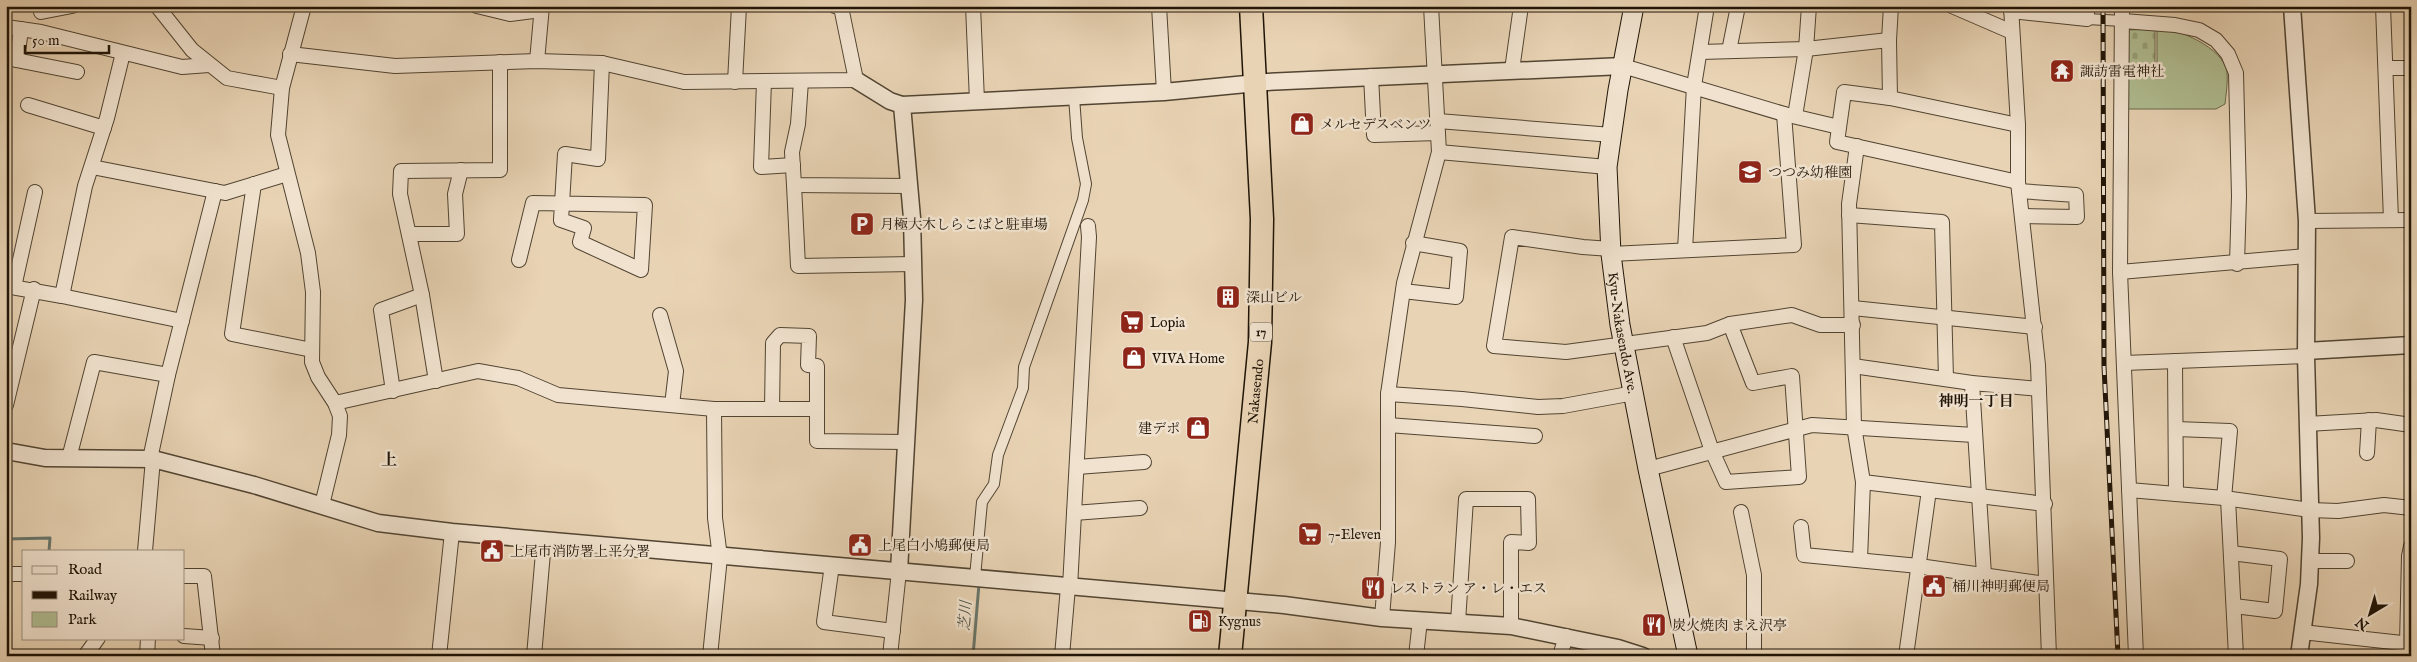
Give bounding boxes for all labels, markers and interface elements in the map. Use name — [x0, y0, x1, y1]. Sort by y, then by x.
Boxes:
scale bar — [25, 22, 109, 54]
text: 50 m — [32, 31, 60, 50]
temple icon: 諏訪雷電神社 — [2049, 58, 2075, 84]
place label: 諏訪雷電神社 — [2080, 63, 2164, 81]
shop icon: メルセデスベンツ — [1289, 111, 1315, 137]
place label: メルセデスベンツ — [1320, 116, 1431, 134]
school or university icon: つつみ幼稚園 — [1737, 159, 1763, 185]
place label: つつみ幼稚園 — [1768, 164, 1852, 182]
parking icon: 月極大木しらこばと駐車場 — [849, 211, 875, 237]
place label: 月極大木しらこばと駐車場 — [880, 216, 1048, 234]
street label: Kyu-Nakasendo Ave. — [1603, 271, 1641, 395]
building icon: 深山ビル — [1215, 284, 1241, 310]
place label: 深山ビル — [1246, 289, 1302, 307]
supermarket icon: Lopia — [1119, 309, 1145, 335]
place label: Lopia — [1150, 314, 1186, 332]
road number: 17 — [1250, 322, 1272, 342]
shop icon: VIVA Home — [1121, 345, 1147, 371]
place label: VIVA Home — [1151, 350, 1225, 368]
street label: Nakasendo — [1244, 358, 1268, 425]
district label: 神明一丁目 — [1938, 392, 2014, 411]
shop icon: 建デポ — [1185, 415, 1211, 441]
place label: 建デポ — [1138, 420, 1180, 438]
district label: 上 — [381, 451, 397, 471]
supermarket icon: 7-Eleven — [1297, 521, 1323, 547]
place label: 7-Eleven — [1328, 526, 1382, 544]
public building icon: 上尾白小鳩郵便局 — [847, 532, 873, 558]
place label: 上尾白小鳩郵便局 — [878, 537, 990, 555]
public building icon: 上尾市消防署上平分署 — [479, 538, 505, 564]
place label: 上尾市消防署上平分署 — [510, 543, 650, 561]
legend — [22, 550, 185, 640]
text: Road — [68, 560, 103, 579]
public building icon: 桶川神明郵便局 — [1921, 573, 1947, 599]
restaurant icon: レストラン ア・レ・エス — [1360, 575, 1386, 601]
place label: 桶川神明郵便局 — [1952, 578, 2050, 596]
place label: レストラン ア・レ・エス — [1390, 580, 1547, 598]
text: Railway — [68, 586, 118, 605]
north arrow — [2344, 590, 2394, 640]
water label: 芝川 — [955, 598, 976, 632]
fuel station icon: Kygnus — [1187, 608, 1213, 634]
text: Park — [68, 610, 98, 629]
restaurant icon: 炭火焼肉 まえ沢亭 — [1641, 612, 1667, 638]
place label: Kygnus — [1218, 613, 1261, 631]
text: N — [2352, 613, 2374, 635]
place label: 炭火焼肉 まえ沢亭 — [1672, 617, 1787, 635]

